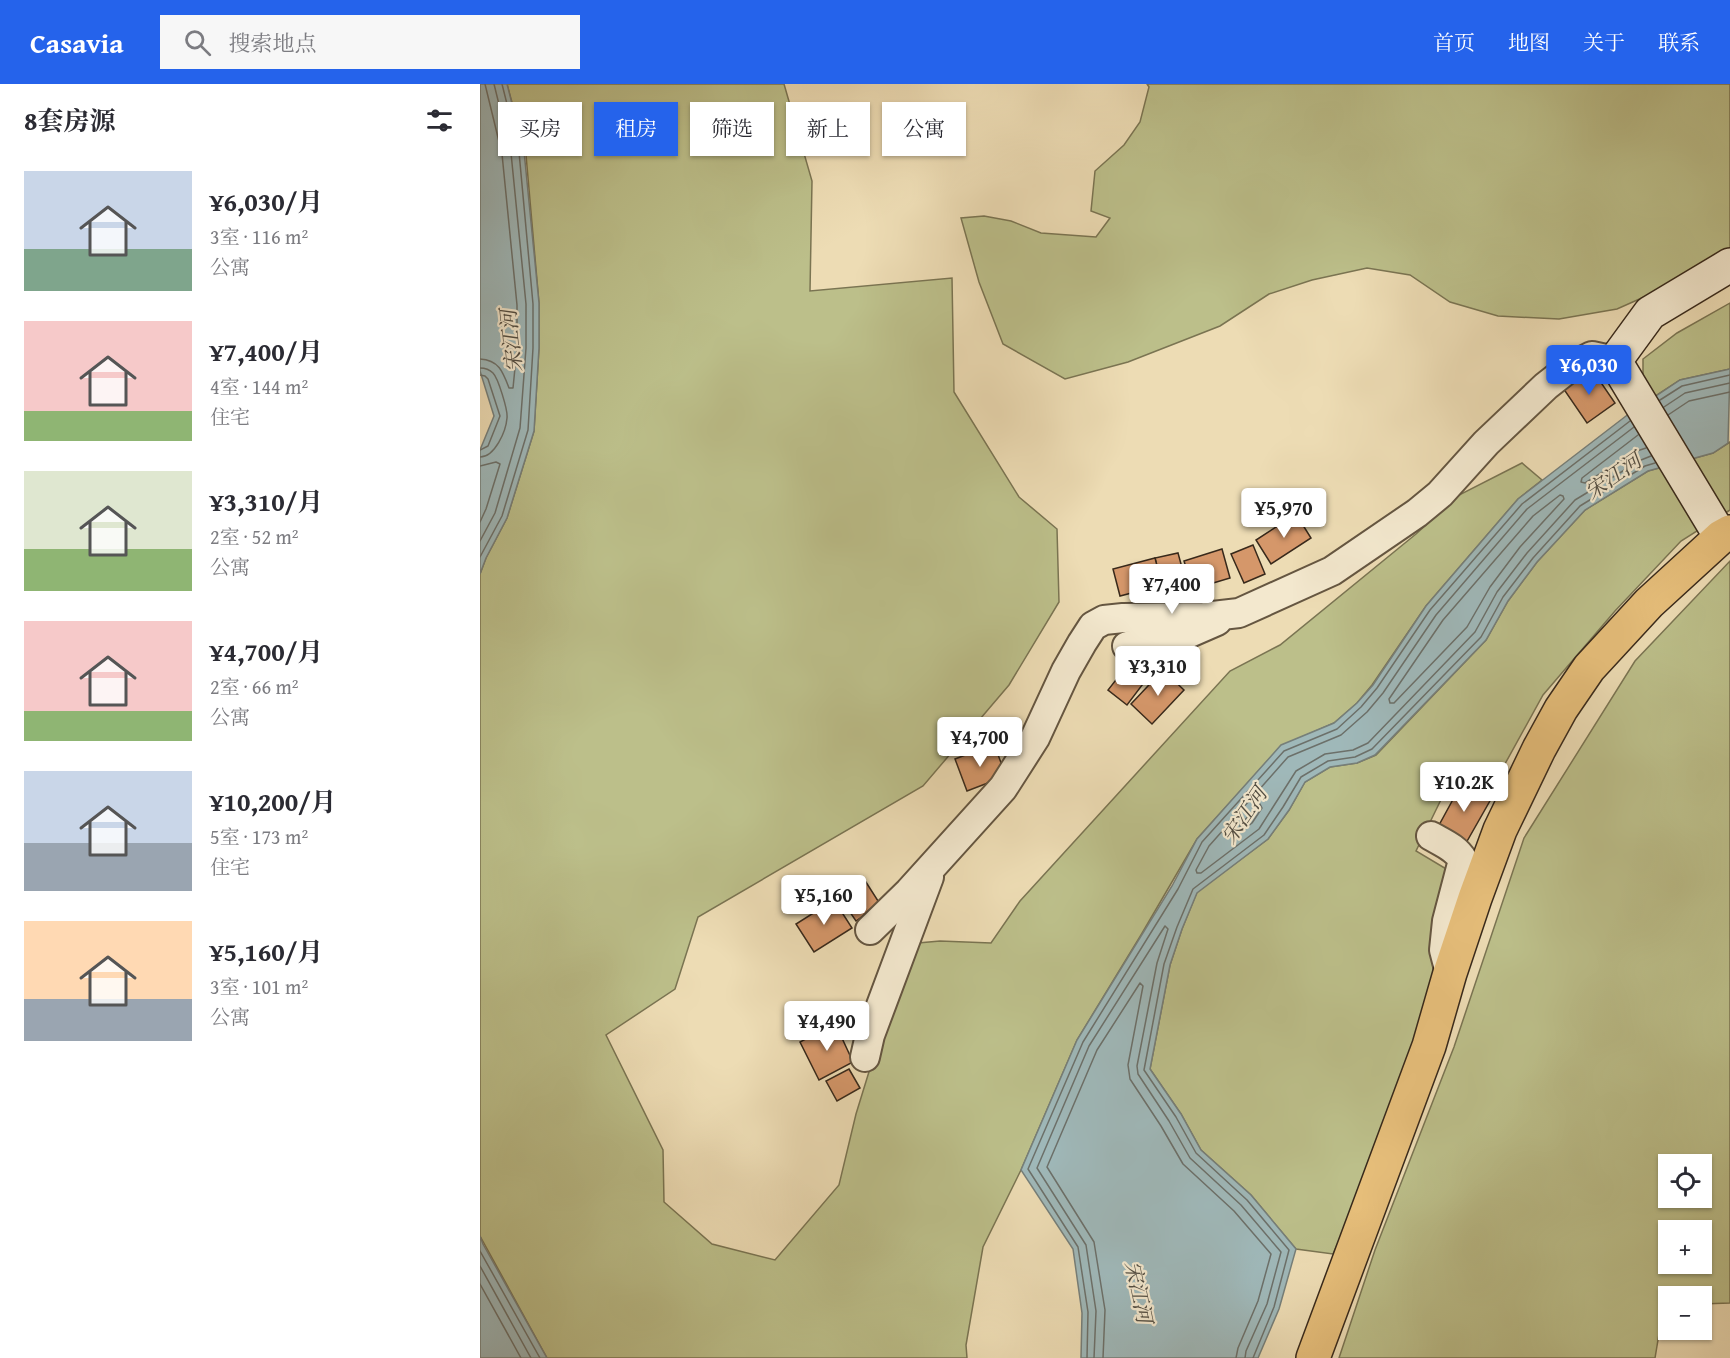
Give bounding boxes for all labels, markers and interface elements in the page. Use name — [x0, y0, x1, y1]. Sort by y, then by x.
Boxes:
search box — [160, 15, 580, 69]
text: Casavia — [30, 22, 124, 63]
icon: search — [181, 26, 214, 59]
text: 搜索地点 — [229, 27, 317, 59]
text: 首页 — [1433, 27, 1475, 58]
text: 地图 — [1508, 27, 1550, 58]
text: 关于 — [1583, 27, 1625, 58]
text: 联系 — [1658, 27, 1700, 58]
text: 8套房源 — [24, 101, 115, 140]
chip: 买房 — [498, 102, 582, 156]
chip: 租房 — [594, 102, 678, 156]
chip: 筛选 — [690, 102, 774, 156]
chip: 新上 — [786, 102, 870, 156]
chip: 公寓 — [882, 102, 966, 156]
icon: filters — [423, 104, 456, 137]
text: ¥6,030/月 — [210, 182, 323, 221]
icon: home — [72, 195, 144, 267]
text: 3室 · 116 m² — [210, 222, 308, 251]
text: 公寓 — [210, 252, 250, 281]
water label: 宋江河 — [492, 304, 530, 374]
text: ¥7,400/月 — [210, 332, 323, 371]
icon: home — [72, 345, 144, 417]
pin: ¥6,030 — [1540, 345, 1638, 396]
text: ¥6,030 — [1560, 350, 1618, 379]
text: 4室 · 144 m² — [210, 372, 308, 401]
text: 住宅 — [210, 402, 250, 431]
water label: 宋江河 — [1578, 443, 1651, 507]
text: ¥3,310/月 — [210, 482, 323, 521]
pin: ¥5,970 — [1235, 488, 1333, 539]
text: ¥5,970 — [1255, 493, 1313, 522]
icon: home — [72, 495, 144, 567]
text: 2室 · 52 m² — [210, 522, 299, 551]
text: 公寓 — [210, 552, 250, 581]
pin: ¥7,400 — [1123, 564, 1221, 615]
text: ¥7,400 — [1143, 569, 1201, 598]
text: ¥4,700/月 — [210, 632, 323, 671]
icon: home — [72, 645, 144, 717]
pin: ¥3,310 — [1109, 646, 1207, 697]
text: ¥3,310 — [1129, 651, 1187, 680]
text: 2室 · 66 m² — [210, 672, 299, 701]
text: 公寓 — [210, 702, 250, 731]
pin: ¥4,700 — [931, 717, 1029, 768]
text: ¥4,700 — [951, 722, 1009, 751]
pin: ¥10.2K — [1415, 762, 1513, 813]
text: ¥10.2K — [1434, 767, 1494, 796]
water label: 宋江河 — [1214, 777, 1277, 850]
text: ¥10,200/月 — [210, 782, 337, 821]
icon: home — [72, 795, 144, 867]
text: 5室 · 173 m² — [210, 822, 308, 851]
text: 住宅 — [210, 852, 250, 881]
pin: ¥5,160 — [775, 875, 873, 926]
text: ¥5,160 — [795, 880, 853, 909]
text: ¥5,160/月 — [210, 932, 323, 971]
icon: home — [72, 945, 144, 1017]
text: 3室 · 101 m² — [210, 972, 308, 1001]
pin: ¥4,490 — [778, 1001, 876, 1052]
text: 公寓 — [210, 1002, 250, 1031]
text: ¥4,490 — [798, 1006, 856, 1035]
map controls — [1658, 1154, 1712, 1340]
button: locate — [1658, 1154, 1712, 1208]
button: + — [1658, 1220, 1712, 1274]
water label: 宋江河 — [1117, 1258, 1162, 1330]
button: − — [1658, 1286, 1712, 1340]

